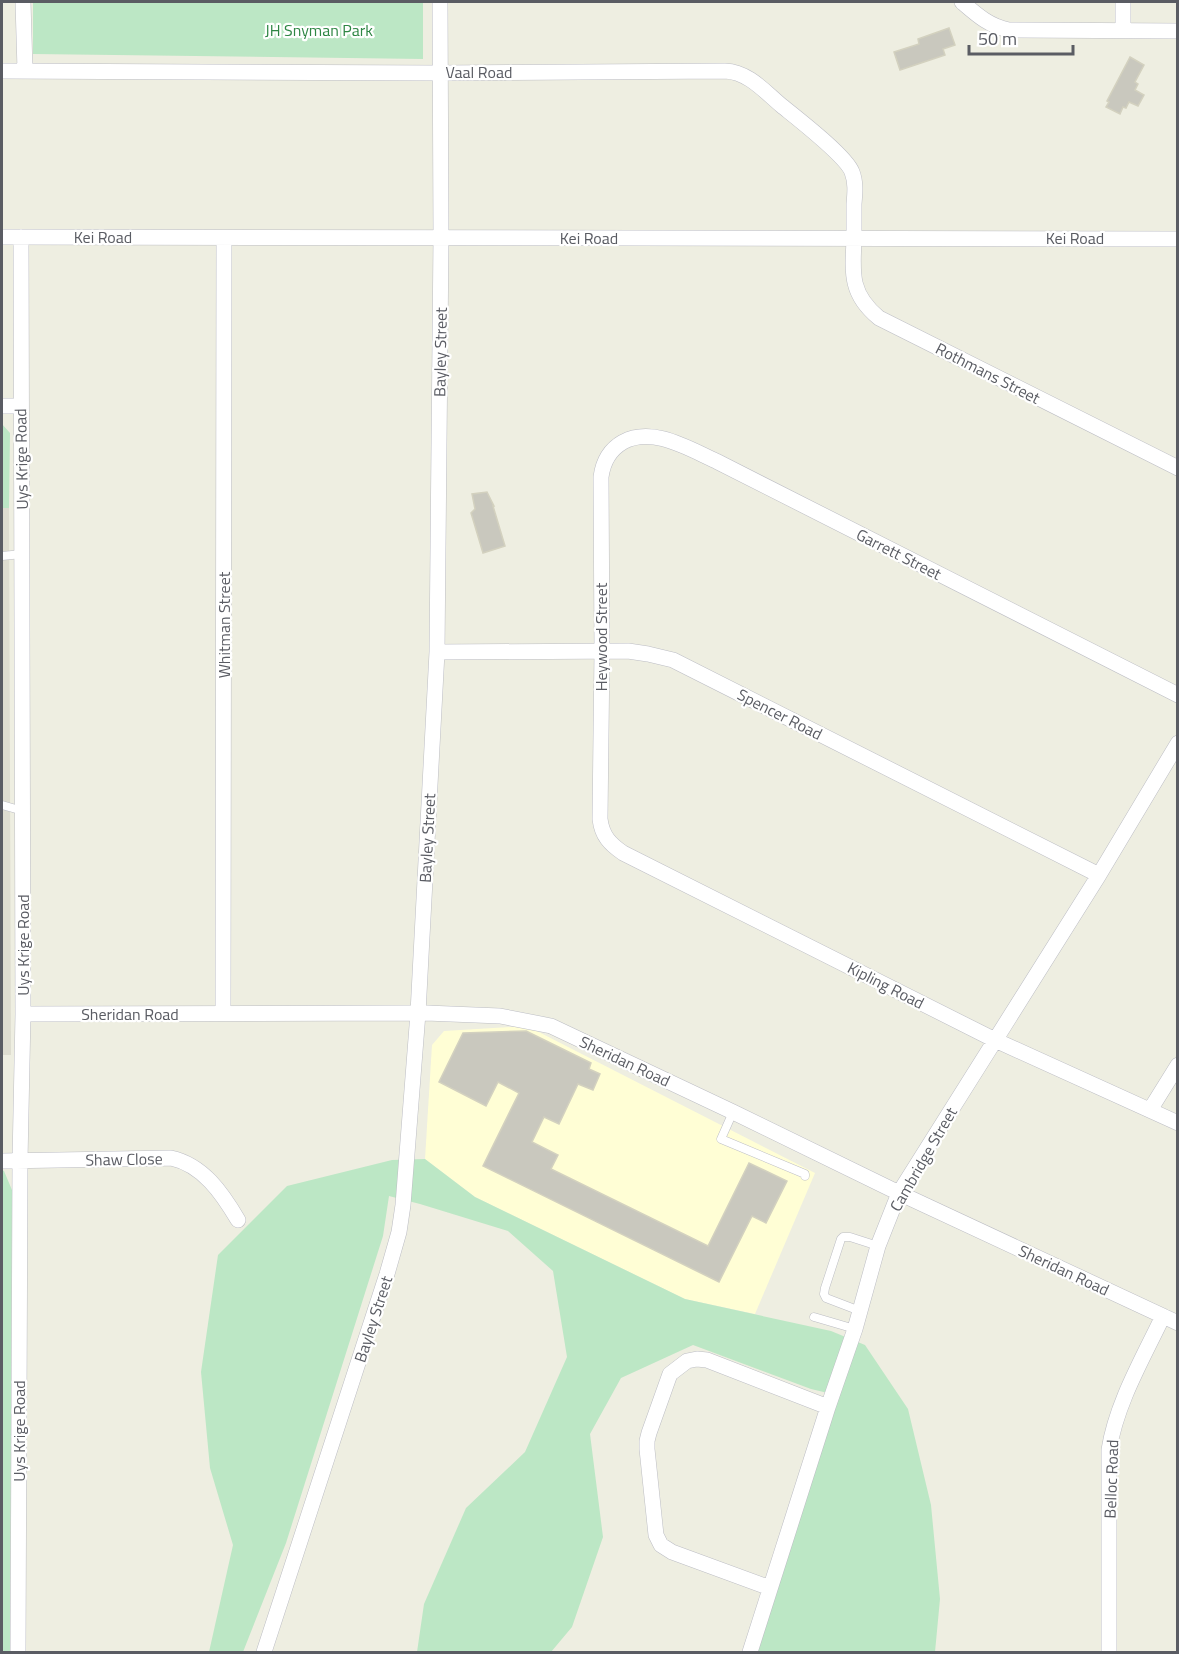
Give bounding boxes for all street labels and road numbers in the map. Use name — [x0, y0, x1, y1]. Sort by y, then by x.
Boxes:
street label: Vaal Road — [446, 60, 512, 84]
street label: Kei Road — [74, 225, 132, 249]
street label: Kei Road — [560, 226, 618, 250]
street label: Kei Road — [1046, 226, 1104, 250]
street label: Bayley Street — [427, 307, 453, 397]
street label: Rothmans Street — [932, 336, 1045, 410]
street label: Uys Krige Road — [8, 408, 34, 510]
street label: Garrett Street — [852, 522, 946, 586]
street label: Whitman Street — [212, 571, 236, 678]
street label: Heywood Street — [589, 582, 613, 691]
street label: Spencer Road — [733, 682, 827, 746]
street label: Bayley Street — [413, 792, 441, 883]
street label: Uys Krige Road — [11, 894, 35, 996]
street label: Kipling Road — [843, 955, 929, 1015]
street label: Sheridan Road — [81, 1002, 179, 1026]
street label: Sheridan Road — [576, 1029, 674, 1093]
street label: Cambridge Street — [883, 1102, 963, 1216]
street label: Shaw Close — [85, 1146, 163, 1172]
street label: Sheridan Road — [1015, 1238, 1113, 1302]
street label: Bayley Street — [348, 1272, 398, 1365]
street label: Uys Krige Road — [7, 1380, 31, 1482]
street label: Belloc Road — [1098, 1439, 1124, 1519]

